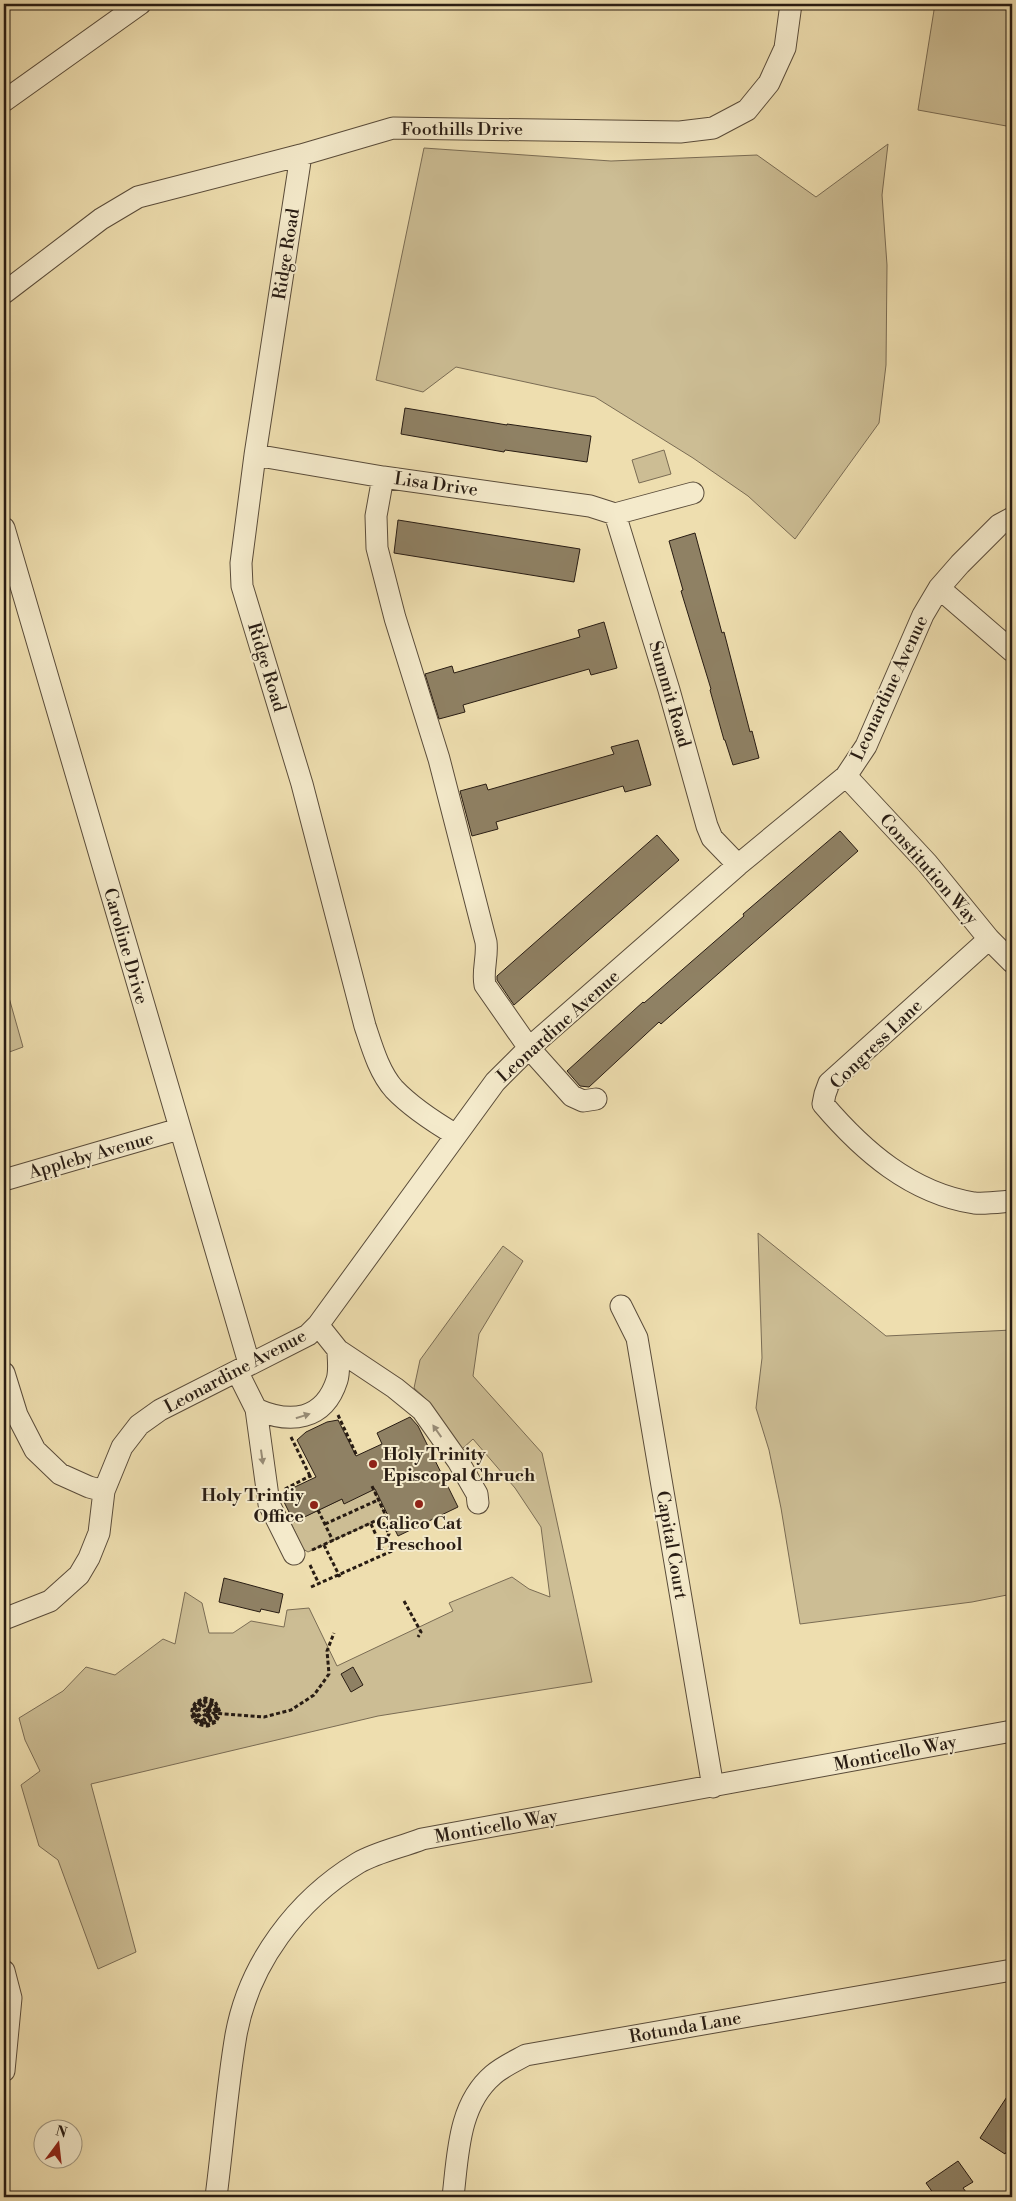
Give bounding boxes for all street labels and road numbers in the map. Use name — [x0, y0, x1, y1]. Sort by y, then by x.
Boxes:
street label: Foothills Drive — [401, 118, 523, 141]
street label: Ridge Road — [268, 206, 305, 301]
street label: Lisa Drive — [393, 467, 479, 502]
street label: Leonardine Avenue — [846, 612, 933, 764]
street label: Ridge Road — [242, 620, 291, 715]
street label: Summit Road — [643, 638, 696, 751]
street label: Constitution Way — [874, 809, 983, 930]
street label: Caroline Drive — [98, 885, 153, 1007]
street label: Leonardine Avenue — [492, 965, 625, 1088]
street label: Congress Lane — [825, 994, 928, 1094]
street label: Appleby Avenue — [25, 1127, 157, 1185]
street label: Leonardine Avenue — [160, 1324, 310, 1419]
street label: Capital Court — [651, 1489, 692, 1602]
street label: Monticello Way — [832, 1730, 959, 1777]
street label: Monticello Way — [433, 1804, 560, 1849]
street label: Rotunda Lane — [627, 2006, 743, 2049]

